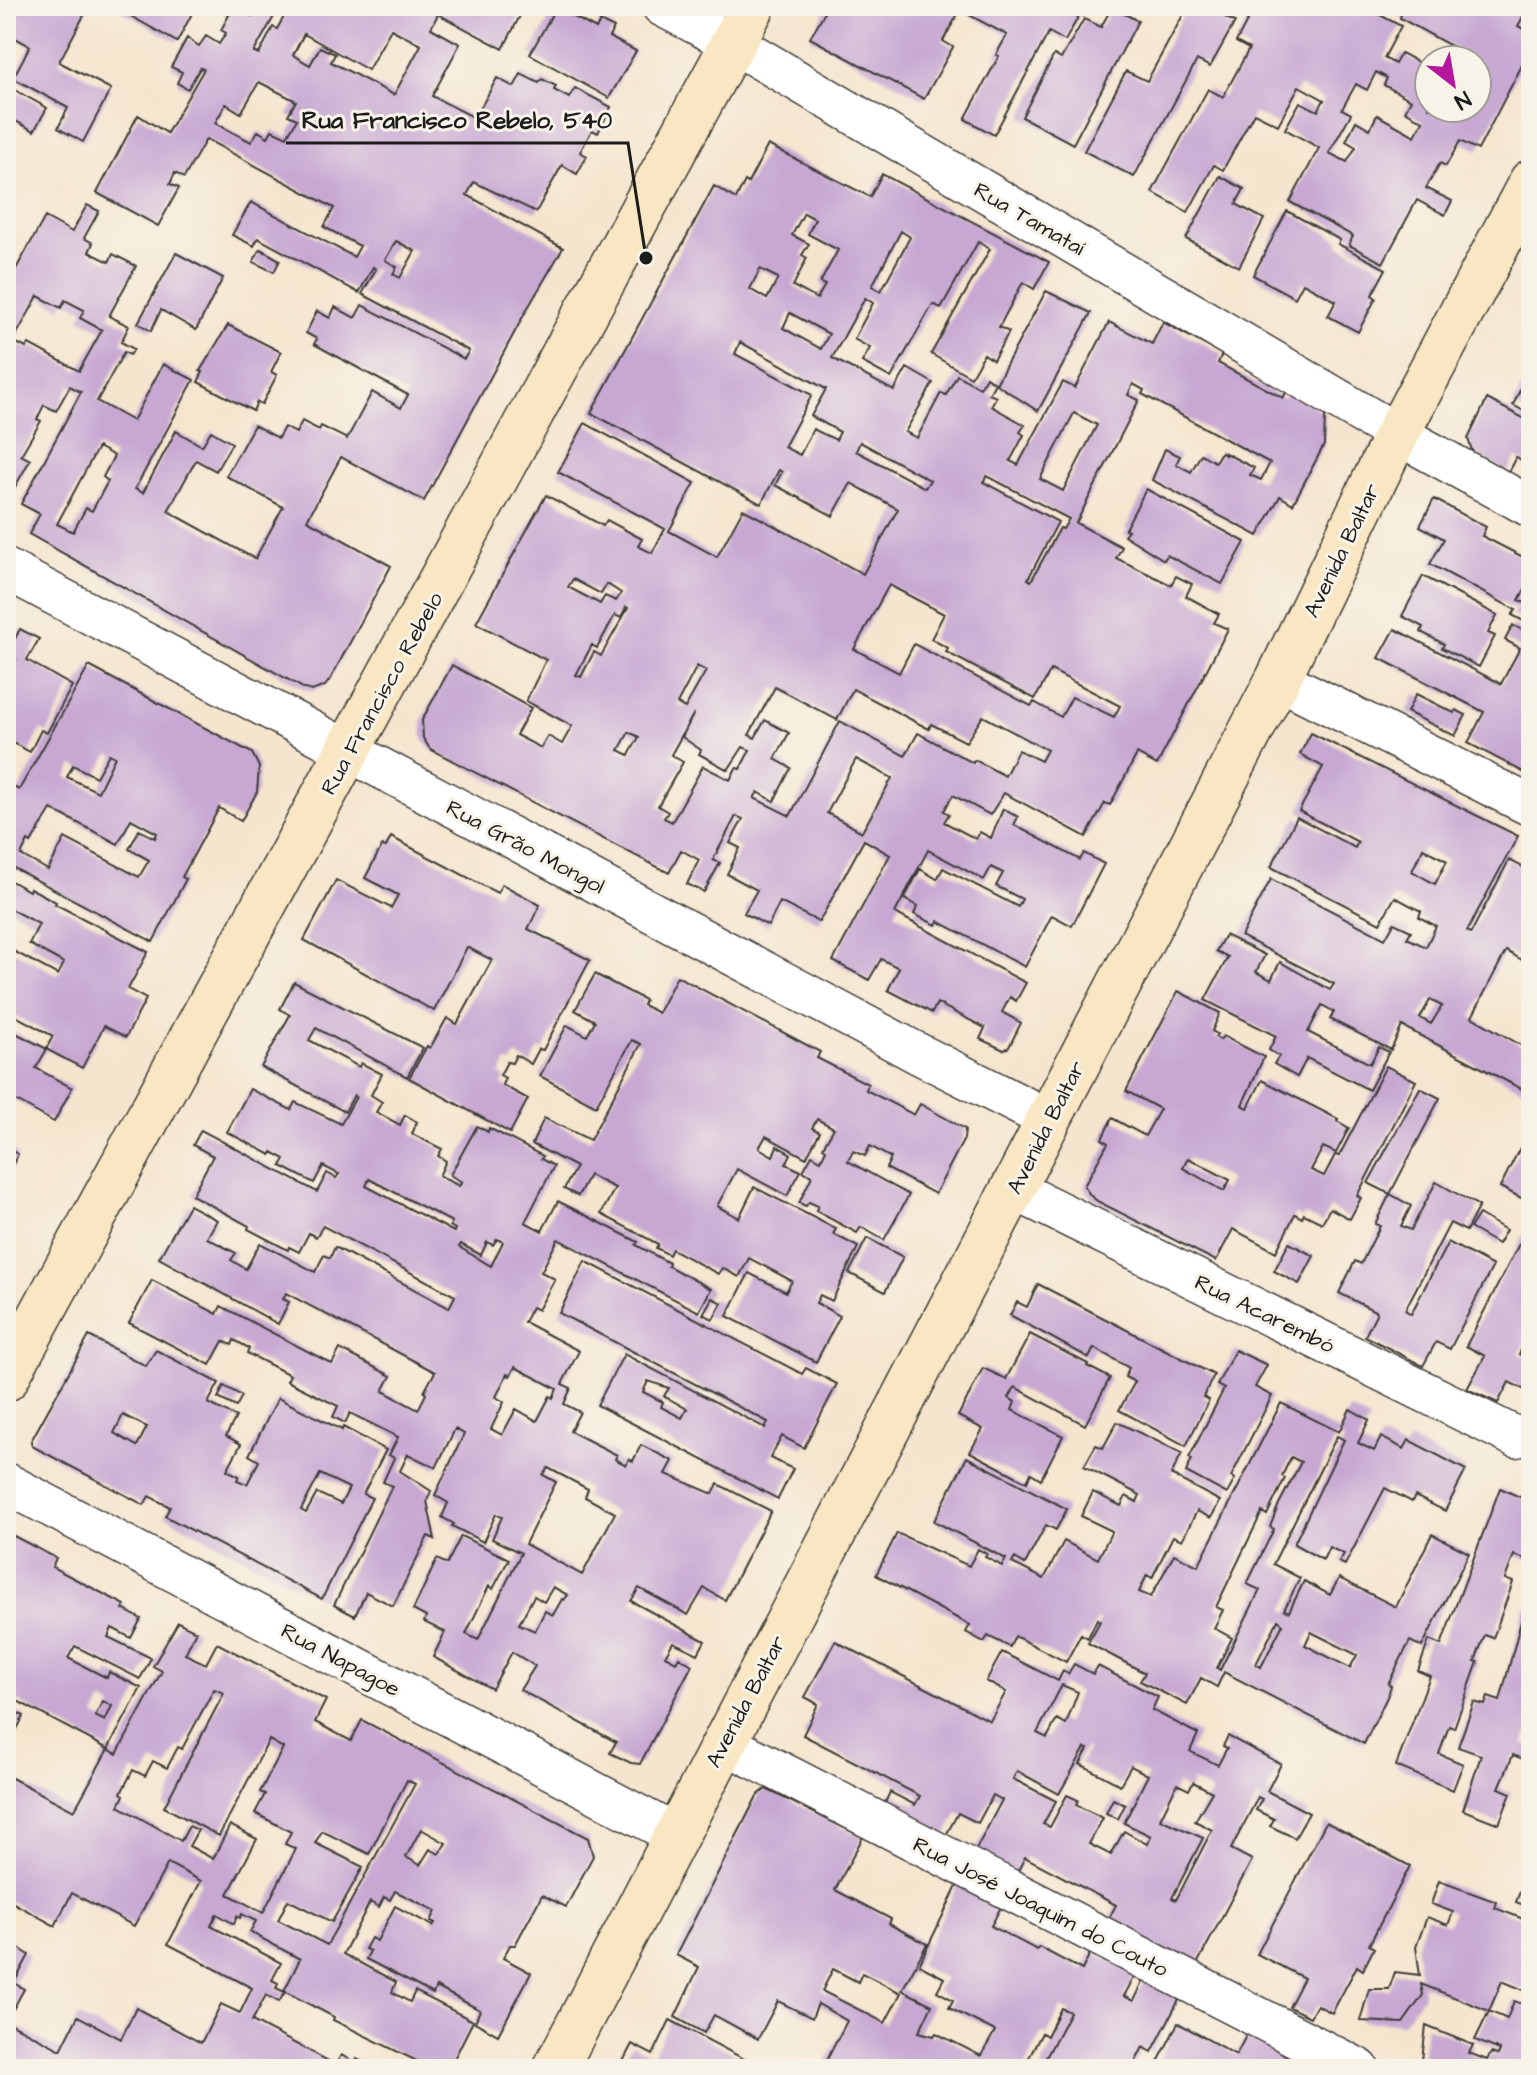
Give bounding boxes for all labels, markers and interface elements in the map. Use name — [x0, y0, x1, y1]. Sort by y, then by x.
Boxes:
north arrow — [1413, 44, 1493, 124]
text: N — [1448, 83, 1476, 117]
callout: Rua Francisco Rebelo, 540 — [286, 95, 628, 143]
text: Rua Francisco Rebelo, 540 — [302, 104, 612, 138]
street label: Rua Tamataí — [968, 175, 1091, 264]
street label: Avenida Baltar — [1297, 478, 1388, 623]
street label: Rua Francisco Rebelo — [314, 586, 451, 801]
street label: Rua Grão Mongol — [440, 792, 610, 903]
street label: Avenida Baltar — [999, 1056, 1093, 1200]
street label: Rua Acarembó — [1189, 1267, 1340, 1362]
street label: Rua Napagoe — [275, 1616, 405, 1706]
street label: Avenida Baltar — [698, 1630, 794, 1773]
street label: Rua José Joaquim do Couto — [907, 1829, 1174, 1986]

